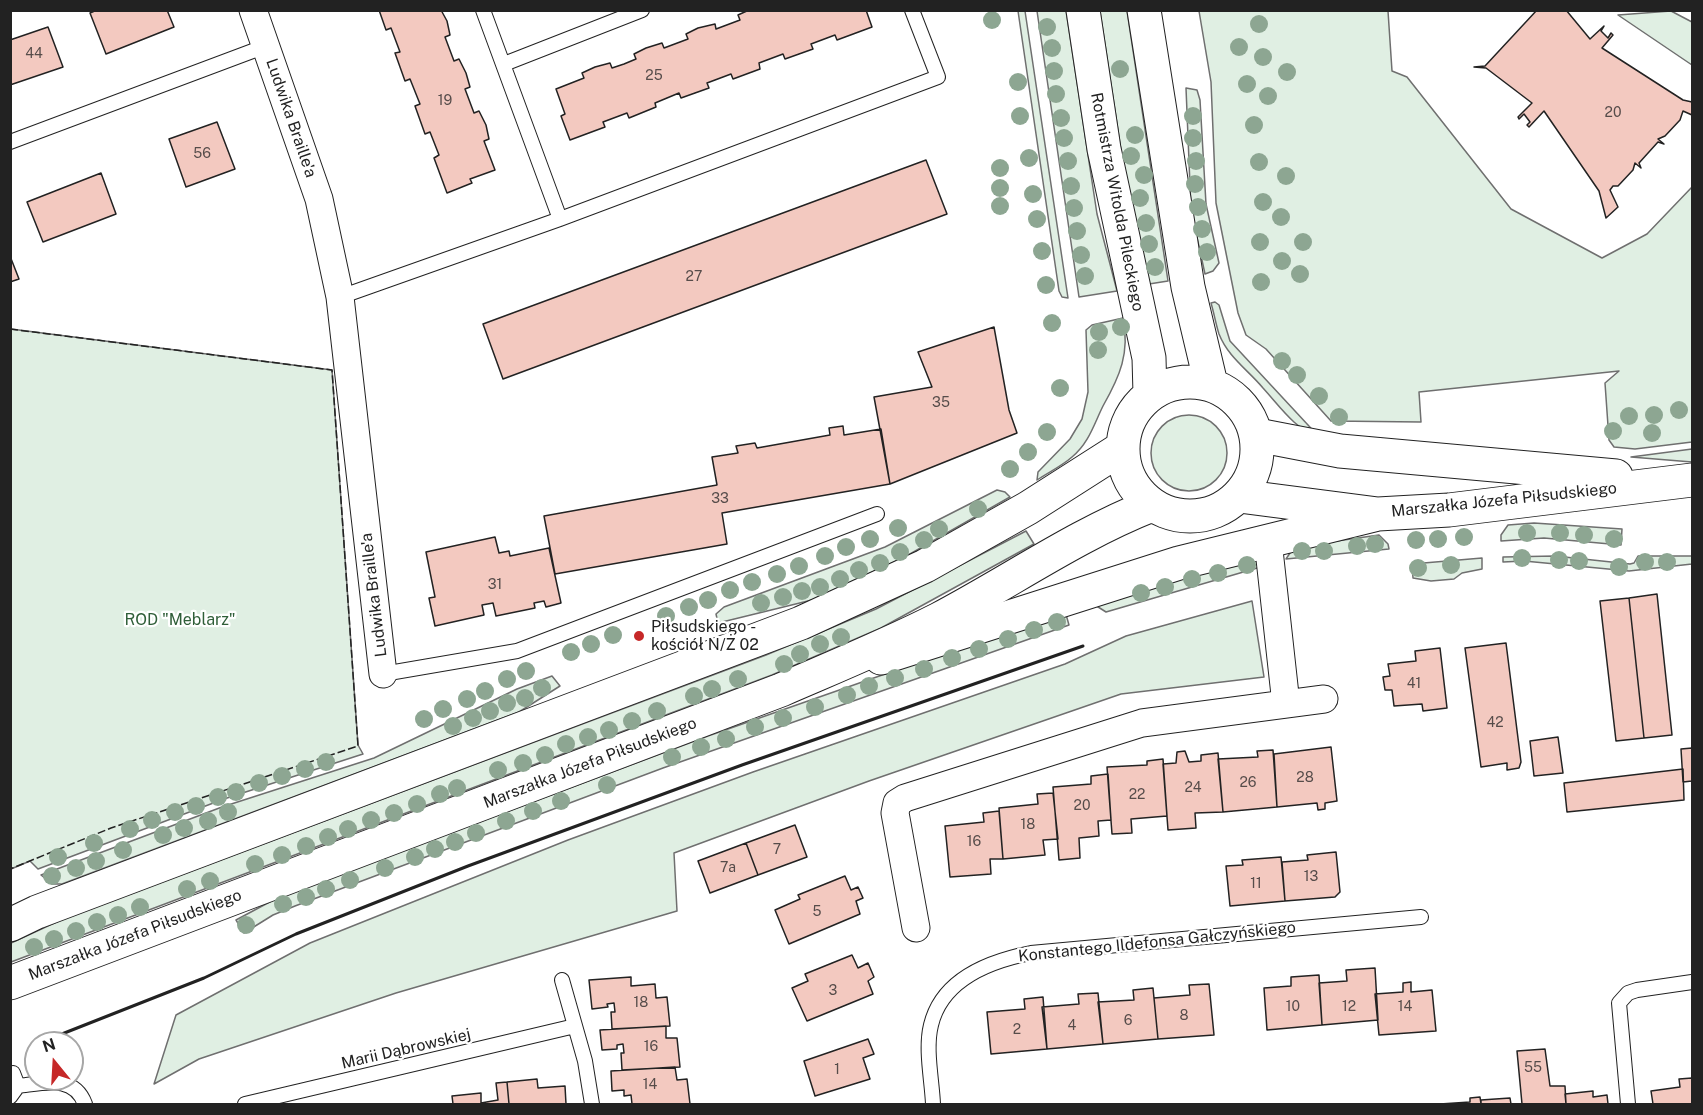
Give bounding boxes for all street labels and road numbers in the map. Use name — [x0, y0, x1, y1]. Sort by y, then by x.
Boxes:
street label: Ludwika Braille'a — [262, 56, 320, 180]
street label: Rotmistrza Witolda Pileckiego — [1086, 91, 1148, 313]
street label: Marszałka Józefa Piłsudskiego — [1390, 479, 1618, 521]
street label: Ludwika Braille'a — [357, 532, 391, 658]
street label: Marszałka Józefa Piłsudskiego — [481, 713, 699, 813]
street label: Marszałka Józefa Piłsudskiego — [26, 885, 244, 985]
street label: Konstantego Ildefonsa Gałczyńskiego — [1017, 918, 1297, 966]
street label: Marii Dąbrowskiej — [339, 1025, 473, 1073]

